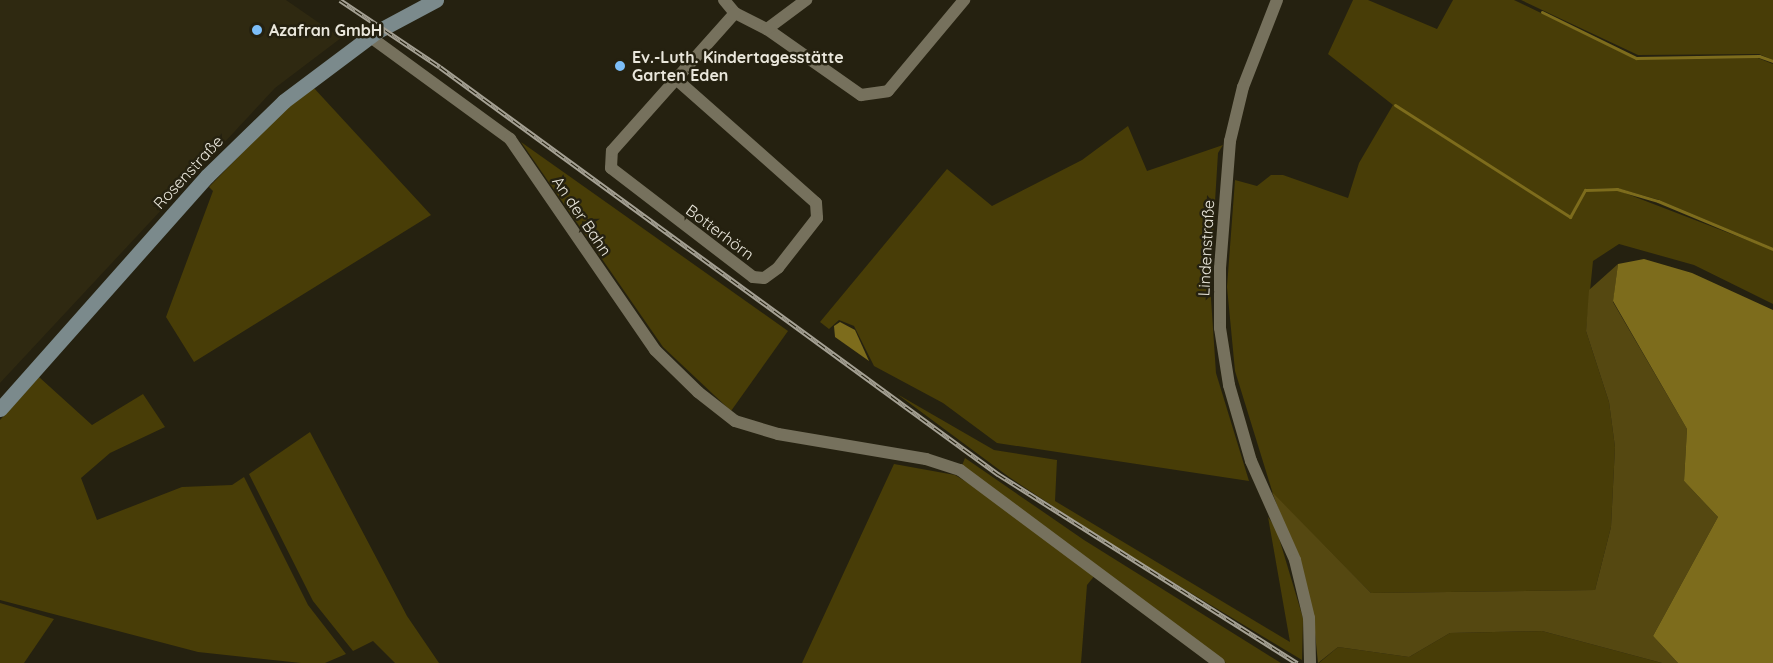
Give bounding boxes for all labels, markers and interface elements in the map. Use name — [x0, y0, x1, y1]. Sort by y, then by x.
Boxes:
place label: Azafran GmbH — [269, 20, 382, 40]
marker: Azafran GmbH — [250, 23, 264, 37]
place label: Ev.-Luth. Kindertagesstätte Garten Eden — [632, 47, 844, 85]
marker: Ev.-Luth. Kindertagesstätte Garten Eden — [613, 59, 627, 73]
street label: Rosenstraße — [149, 131, 227, 213]
street label: An der Bahn — [548, 173, 616, 259]
street label: Lindenstraße — [1194, 199, 1218, 297]
street label: Botterhörn — [682, 200, 758, 264]

